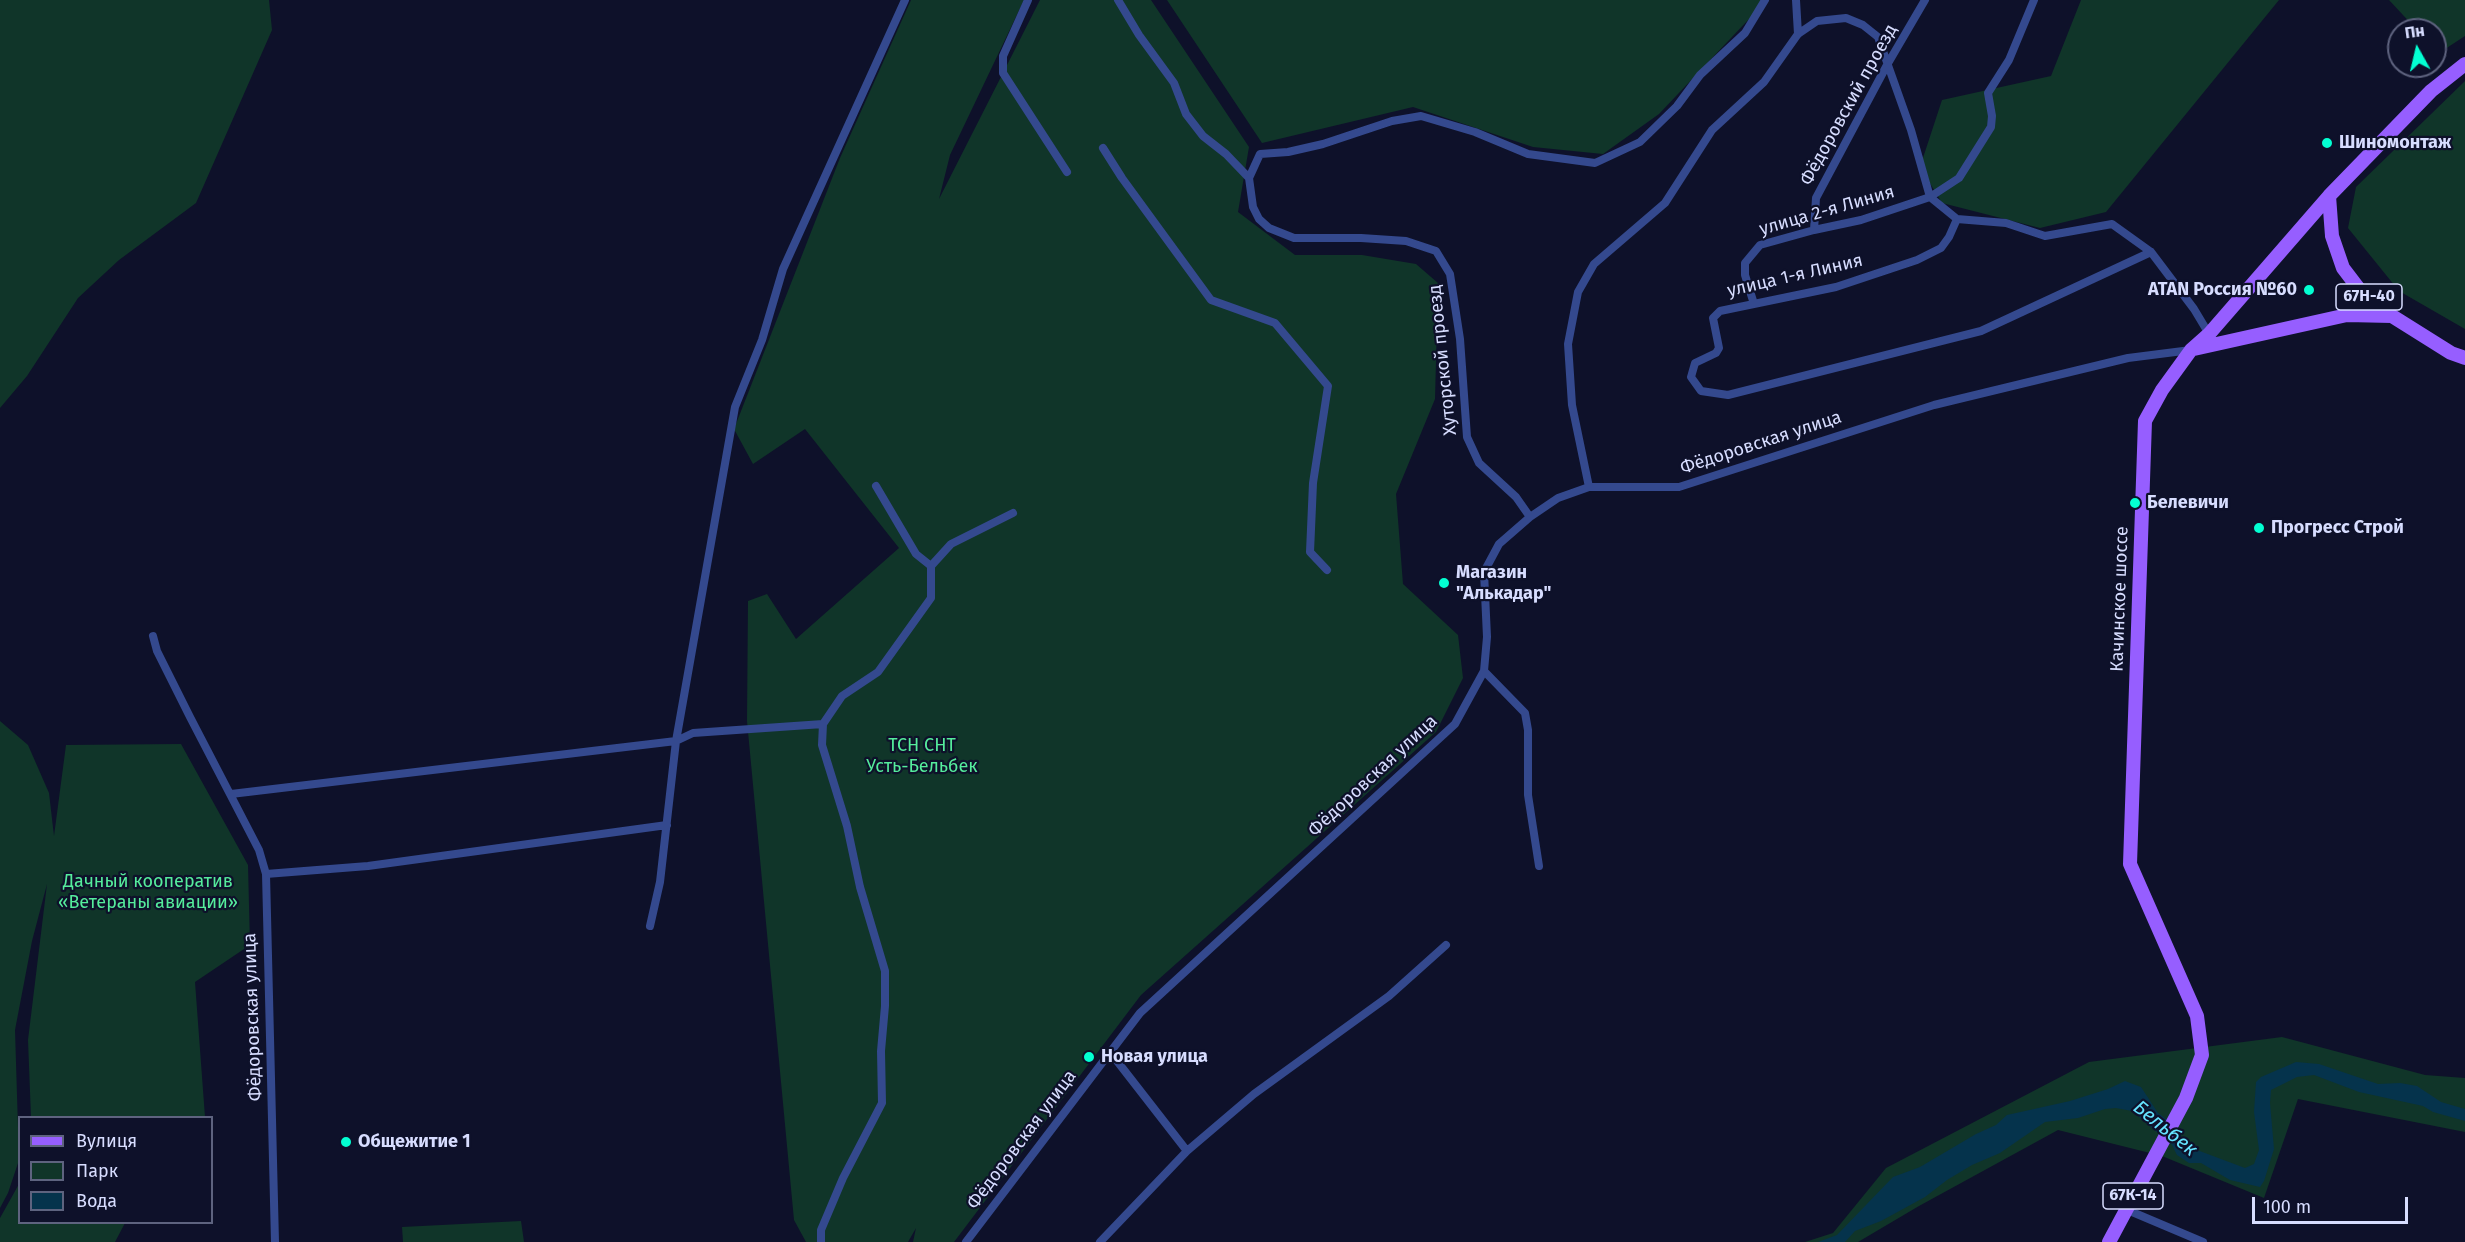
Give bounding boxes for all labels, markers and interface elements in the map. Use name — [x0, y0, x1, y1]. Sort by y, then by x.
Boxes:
north arrow — [2387, 18, 2447, 78]
street label: Фёдоровский проезд — [1796, 21, 1902, 189]
text: Пн — [2403, 21, 2426, 42]
place label: Шиномонтаж — [2339, 132, 2451, 154]
marker: Шиномонтаж — [2320, 136, 2334, 150]
street label: улица 2-я Линия — [1757, 181, 1897, 241]
street label: улица 1-я Линия — [1725, 250, 1865, 302]
place label: ATAN Россия №60 — [2148, 279, 2297, 301]
marker: ATAN Россия №60 — [2302, 283, 2316, 297]
street label: Хуторской проезд — [1424, 284, 1462, 436]
road number: 67H-40 — [2336, 284, 2402, 310]
street label: Фёдоровская улица — [1678, 407, 1844, 479]
place label: Белевичи — [2147, 492, 2229, 514]
marker: Белевичи — [2128, 496, 2142, 510]
place label: Прогресс Строй — [2271, 517, 2404, 539]
marker: Прогресс Строй — [2252, 521, 2266, 535]
street label: Качинское шоссе — [2107, 526, 2133, 672]
place label: Магазин "Алькадар" — [1456, 562, 1551, 604]
marker: Магазин "Алькадар" — [1437, 576, 1451, 590]
street label: Фёдоровская улица — [1304, 711, 1442, 841]
park label: ТСН СНТ Усть-Бельбек — [866, 735, 978, 777]
park label: Дачный кооператив «Ветераны авиации» — [58, 871, 238, 914]
street label: Фёдоровская улица — [239, 932, 267, 1102]
place label: Новая улица — [1101, 1046, 1208, 1068]
marker: Новая улица — [1082, 1050, 1096, 1064]
street label: Фёдоровская улица — [963, 1066, 1081, 1214]
water label: Бельбек — [2128, 1096, 2202, 1162]
legend — [18, 1116, 213, 1224]
text: Вулиця — [76, 1130, 137, 1152]
place label: Общежитие 1 — [358, 1131, 471, 1153]
marker: Общежитие 1 — [339, 1135, 353, 1149]
text: Парк — [76, 1160, 118, 1182]
road number: 67К-14 — [2103, 1183, 2163, 1209]
scale bar — [2255, 1185, 2411, 1223]
text: Вода — [76, 1190, 117, 1212]
text: 100 m — [2263, 1196, 2311, 1218]

